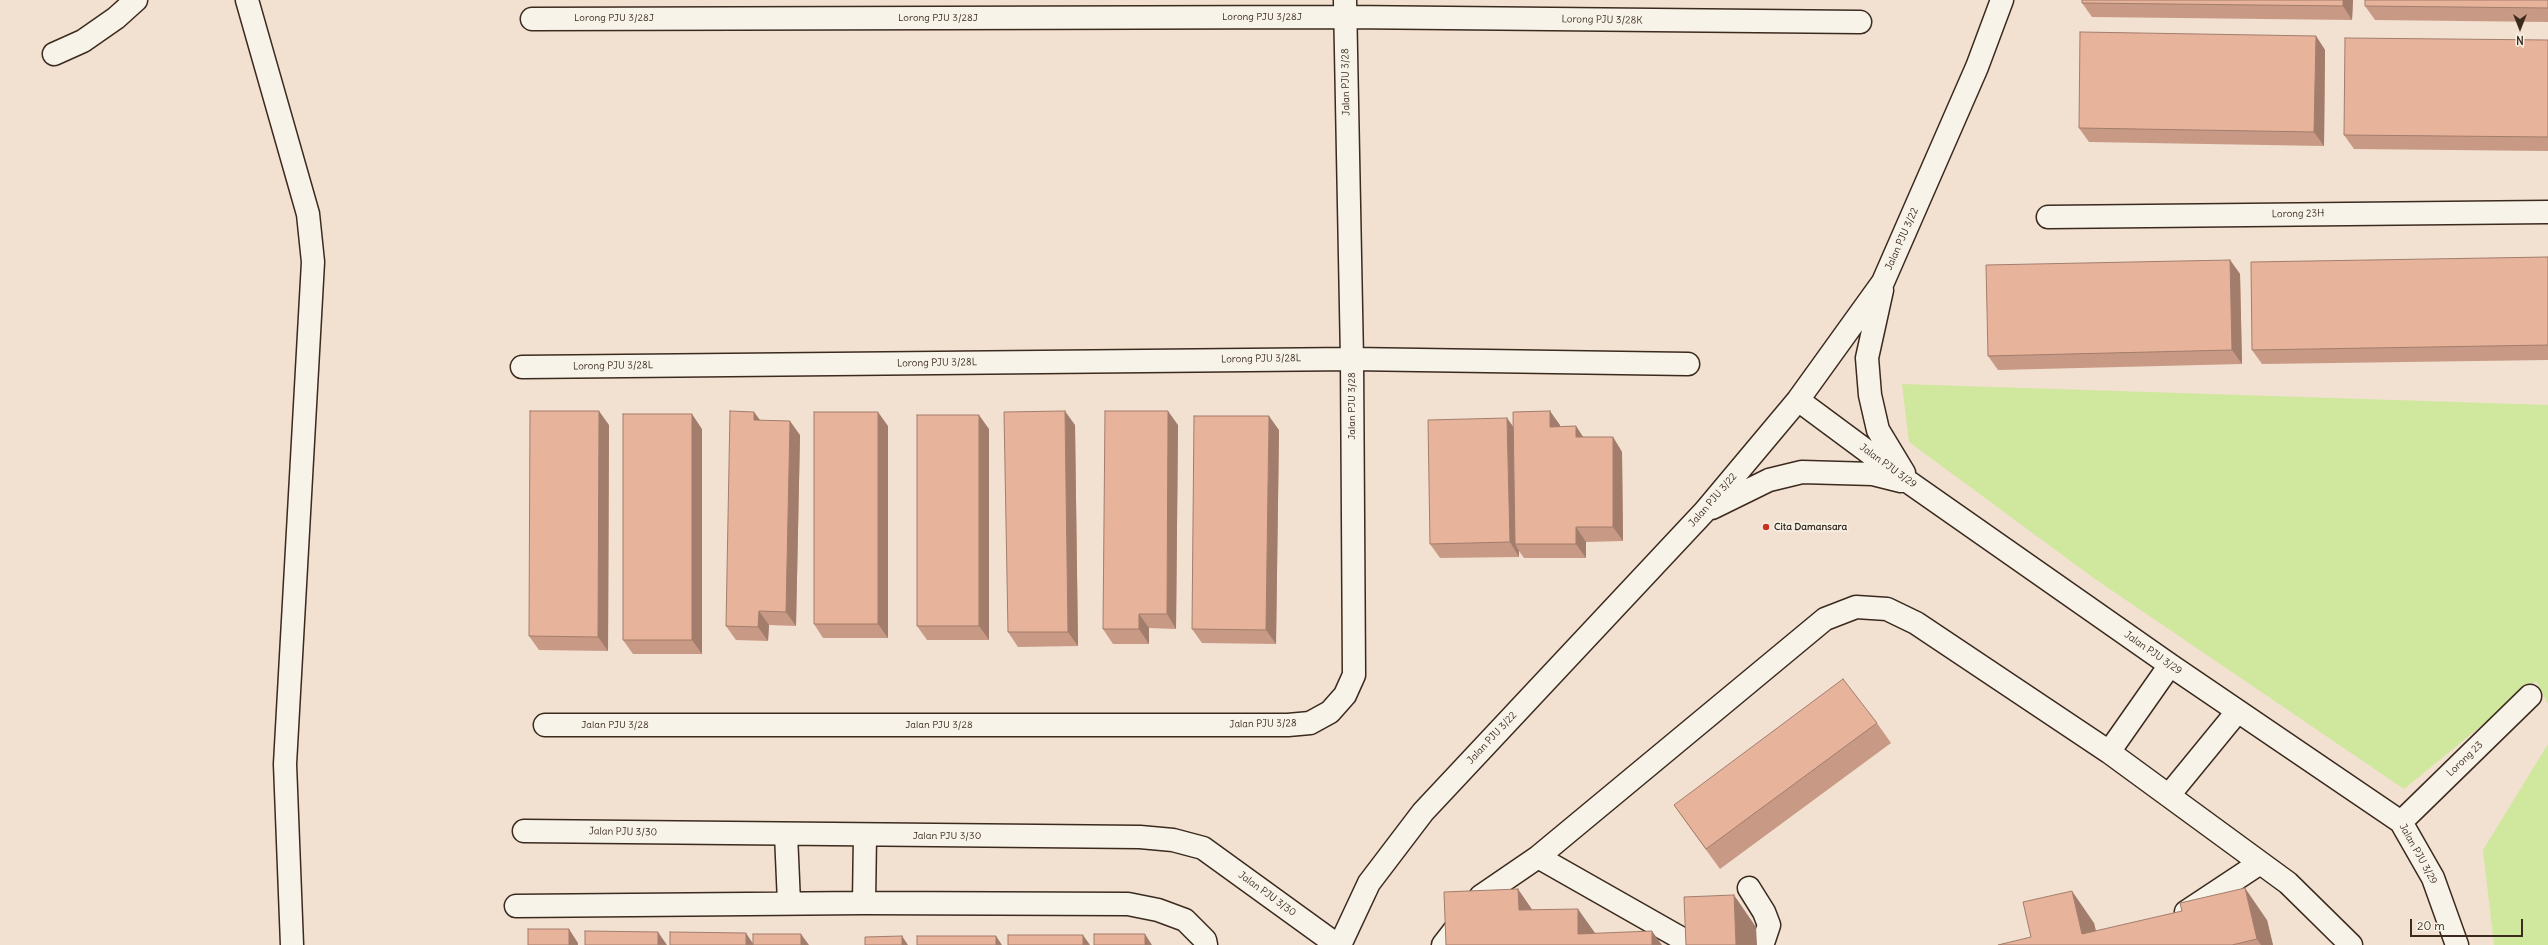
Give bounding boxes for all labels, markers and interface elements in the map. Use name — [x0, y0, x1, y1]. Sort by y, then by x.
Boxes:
north arrow — [2500, 8, 2540, 48]
street label: Lorong PJU 3/28J — [1222, 11, 1302, 23]
street label: Lorong PJU 3/28J — [574, 12, 654, 24]
street label: Lorong PJU 3/28J — [898, 12, 978, 24]
street label: Lorong PJU 3/28K — [1561, 13, 1643, 27]
text: N — [2516, 33, 2524, 47]
street label: Jalan PJU 3/28 — [1339, 48, 1353, 116]
street label: Jalan PJU 3/22 — [1883, 206, 1921, 272]
street label: Lorong 23H — [2272, 208, 2324, 220]
street label: Lorong PJU 3/28L — [1221, 352, 1301, 366]
street label: Lorong PJU 3/28L — [897, 356, 977, 370]
street label: Lorong PJU 3/28L — [573, 359, 653, 373]
street label: Jalan PJU 3/28 — [1346, 372, 1358, 440]
street label: Jalan PJU 3/29 — [1857, 441, 1919, 491]
street label: Jalan PJU 3/22 — [1686, 471, 1740, 529]
place label: Cita Damansara — [1774, 521, 1847, 533]
marker: Cita Damansara — [1761, 522, 1771, 532]
street label: Jalan PJU 3/29 — [2122, 629, 2184, 677]
street label: Jalan PJU 3/22 — [1465, 709, 1519, 767]
street label: Jalan PJU 3/28 — [1229, 717, 1297, 731]
street label: Jalan PJU 3/28 — [581, 719, 649, 731]
street label: Jalan PJU 3/28 — [905, 719, 973, 731]
street label: Lorong 23 — [2444, 739, 2486, 779]
street label: Jalan PJU 3/29 — [2396, 822, 2440, 886]
street label: Jalan PJU 3/30 — [589, 825, 657, 839]
street label: Jalan PJU 3/30 — [913, 830, 981, 842]
street label: Jalan PJU 3/30 — [1236, 869, 1298, 919]
scale bar — [2412, 911, 2525, 937]
text: 20 m — [2417, 918, 2445, 933]

